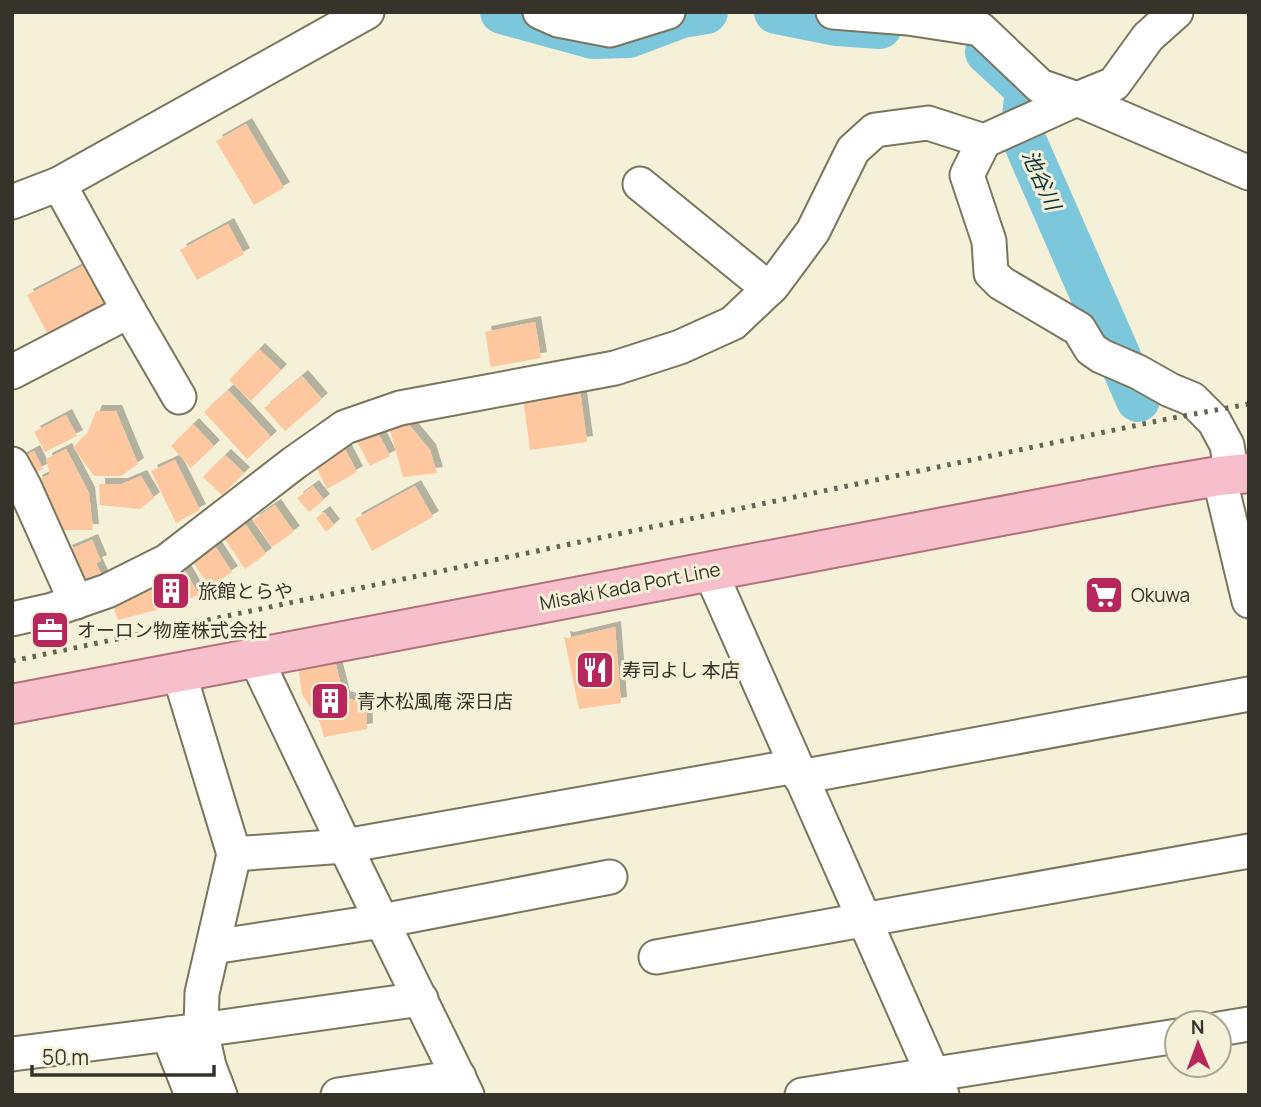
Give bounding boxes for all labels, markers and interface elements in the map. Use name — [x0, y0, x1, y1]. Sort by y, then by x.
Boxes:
water label: 池谷川 — [1016, 145, 1068, 216]
street label: Misaki Kada Port Line — [537, 556, 723, 616]
building icon: 旅館とらや — [150, 570, 192, 612]
supermarket icon: Okuwa — [1083, 574, 1125, 616]
place label: 旅館とらや — [198, 578, 293, 604]
place label: Okuwa — [1131, 582, 1190, 608]
office icon: オーロン物産株式会社 — [29, 609, 71, 651]
place label: オーロン物産株式会社 — [77, 617, 267, 643]
restaurant icon: 寿司よし 本店 — [574, 649, 616, 691]
place label: 寿司よし 本店 — [622, 657, 740, 683]
building icon: 青木松風庵 深日店 — [309, 680, 351, 722]
place label: 青木松風庵 深日店 — [357, 688, 513, 714]
north arrow — [1163, 1009, 1233, 1079]
text: N — [1191, 1014, 1205, 1040]
scale bar — [32, 1034, 214, 1078]
text: 50 m — [42, 1043, 89, 1071]

